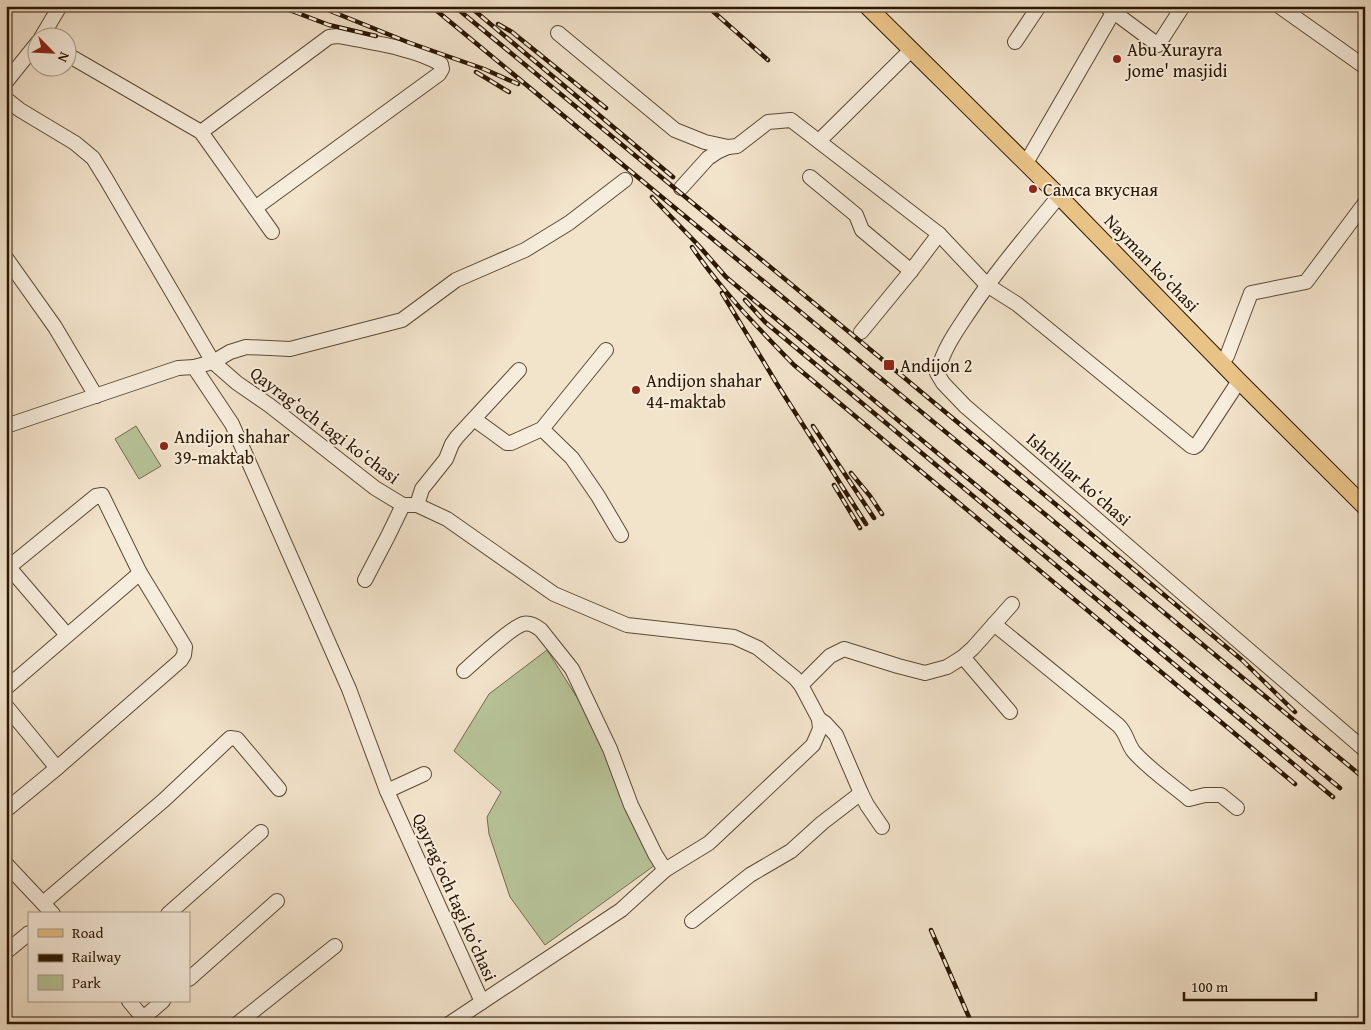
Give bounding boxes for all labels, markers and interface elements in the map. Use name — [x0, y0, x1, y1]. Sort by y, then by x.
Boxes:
north arrow — [28, 28, 78, 78]
place label: Abu Xurayra jome' masjidi — [1124, 36, 1228, 84]
text: N — [53, 49, 75, 66]
marker: Abu Xurayra jome' masjidi — [1111, 53, 1123, 65]
place label: Самса вкусная — [1043, 176, 1158, 203]
marker: Самса вкусная — [1027, 183, 1039, 195]
street label: Nayman koʻchasi — [1098, 208, 1206, 318]
place label: Andijon 2 — [900, 352, 972, 379]
marker: Andijon 2 — [882, 358, 896, 372]
street label: Qayragʻoch tagi koʻchasi — [244, 360, 406, 490]
place label: Andijon shahar 44-maktab — [646, 367, 762, 415]
marker: Andijon shahar 44-maktab — [630, 384, 642, 396]
place label: Andijon shahar 39-maktab — [174, 423, 290, 471]
street label: Ishchilar koʻchasi — [1021, 426, 1137, 532]
marker: Andijon shahar 39-maktab — [158, 440, 170, 452]
street label: Qayragʻoch tagi koʻchasi — [406, 809, 504, 985]
legend — [28, 912, 190, 1002]
text: Road — [72, 922, 103, 943]
text: Railway — [72, 946, 122, 967]
scale bar — [1184, 970, 1316, 1002]
text: Park — [72, 972, 101, 993]
text: 100 m — [1191, 976, 1229, 997]

